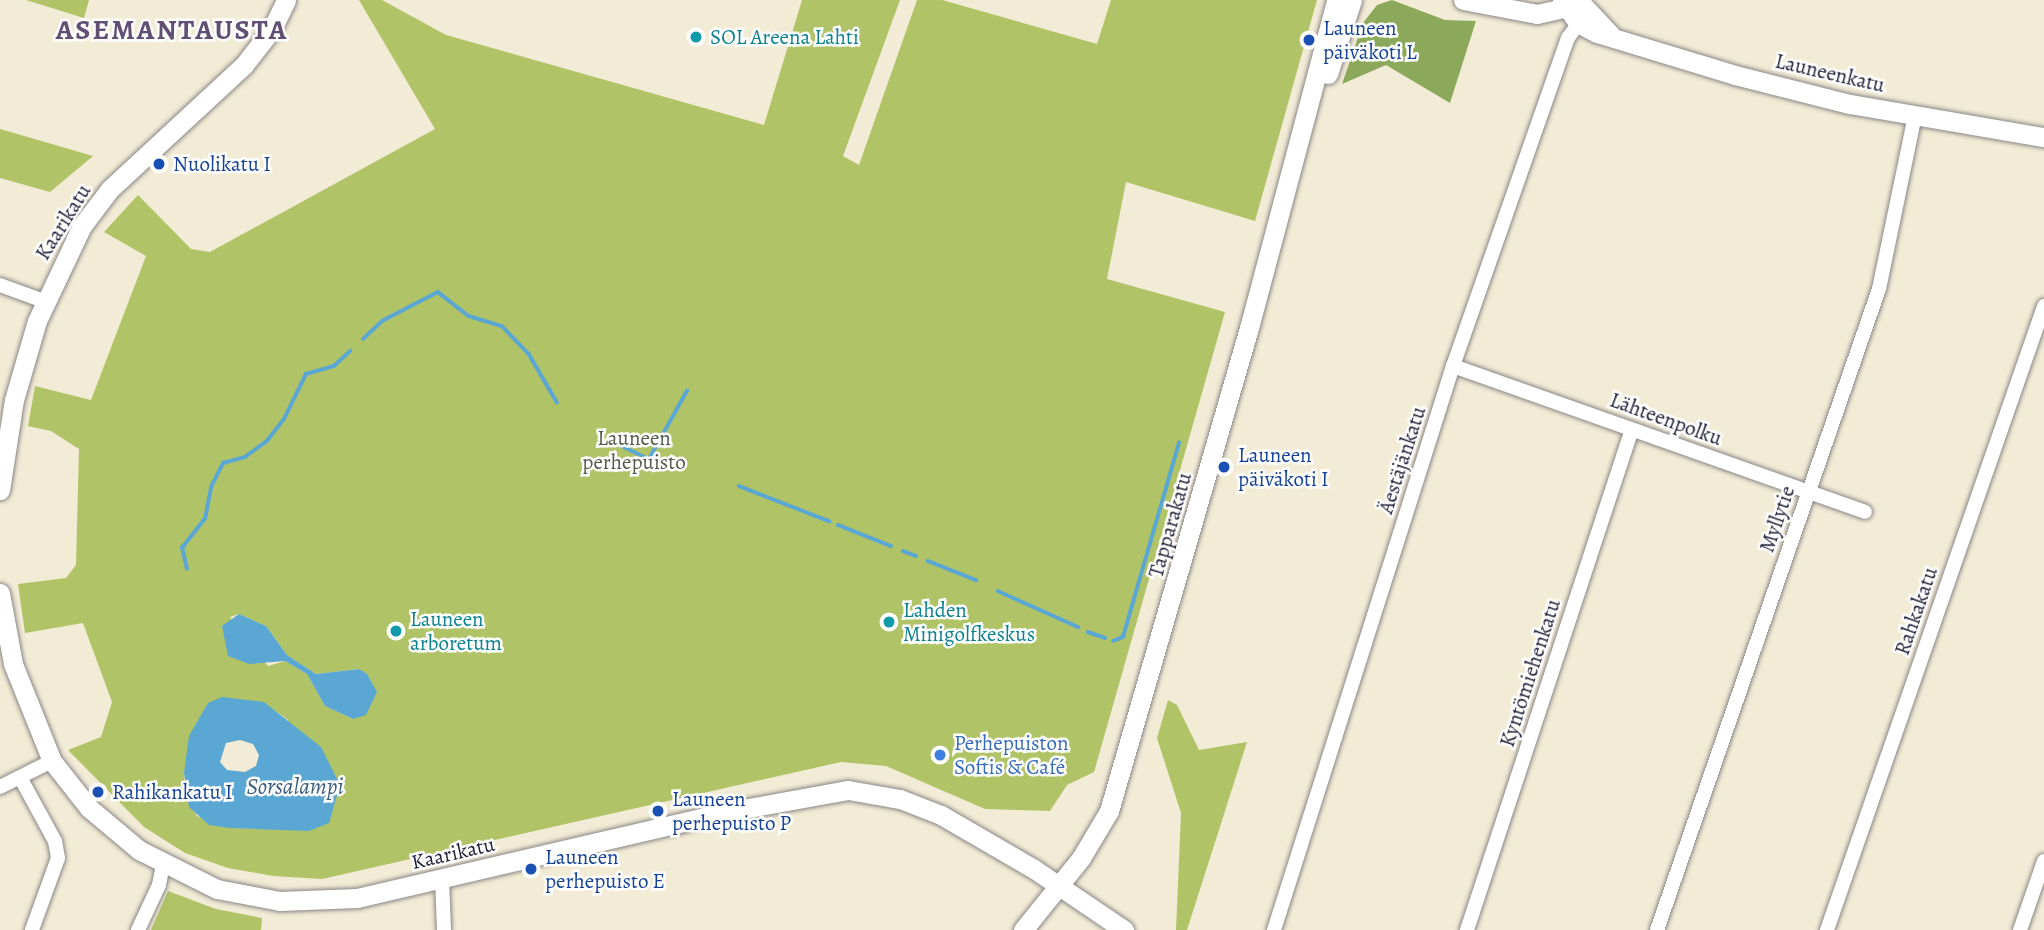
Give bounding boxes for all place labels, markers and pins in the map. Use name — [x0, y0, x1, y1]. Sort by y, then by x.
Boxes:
place label: Launeen päiväkoti L — [1323, 15, 1417, 65]
place label: SOL Areena Lahti — [710, 24, 859, 50]
marker: SOL Areena Lahti — [688, 29, 704, 45]
marker: Launeen päiväkoti L — [1301, 32, 1317, 48]
place label: Nuolikatu I — [173, 151, 271, 177]
marker: Nuolikatu I — [151, 156, 167, 172]
place label: Launeen päiväkoti I — [1238, 442, 1329, 492]
marker: Launeen päiväkoti I — [1216, 459, 1232, 475]
place label: Lahden Minigolfkeskus — [903, 597, 1035, 647]
place label: Launeen arboretum — [410, 606, 502, 656]
marker: Lahden Minigolfkeskus — [881, 614, 897, 630]
marker: Launeen arboretum — [388, 623, 404, 639]
place label: Perhepuiston Softis & Café — [954, 730, 1068, 780]
marker: Perhepuiston Softis & Café — [932, 747, 948, 763]
place label: Rahikankatu I — [112, 779, 232, 805]
marker: Rahikankatu I — [90, 784, 106, 800]
place label: Launeen perhepuisto P — [672, 786, 791, 836]
marker: Launeen perhepuisto P — [650, 803, 666, 819]
place label: Launeen perhepuisto E — [545, 844, 665, 894]
marker: Launeen perhepuisto E — [523, 861, 539, 877]

